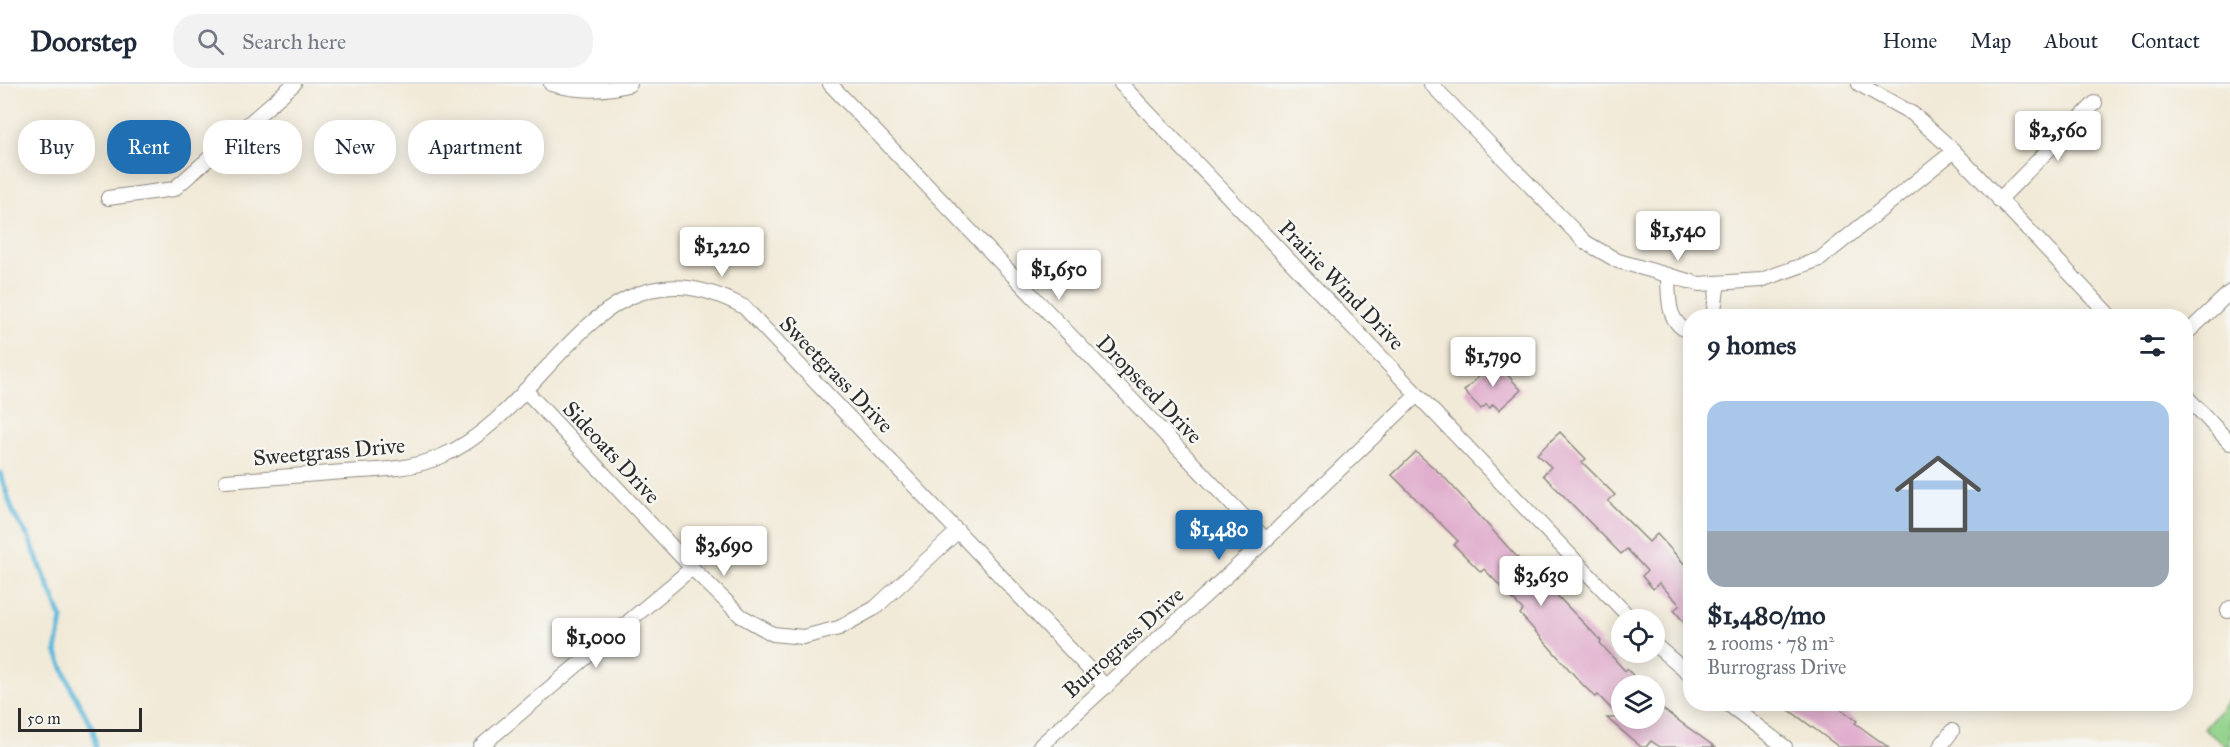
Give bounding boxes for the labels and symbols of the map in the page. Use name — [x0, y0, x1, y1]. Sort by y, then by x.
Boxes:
pin: $2,560 — [2009, 111, 2107, 162]
pin: $1,540 — [1629, 211, 1727, 262]
street label: Prairie Wind Drive — [1273, 215, 1410, 356]
pin: $1,220 — [673, 227, 771, 278]
pin: $1,650 — [1010, 250, 1108, 301]
street label: Sweetgrass Drive — [774, 310, 899, 439]
street label: Dropseed Drive — [1091, 329, 1208, 449]
pin: $1,790 — [1444, 337, 1542, 388]
street label: Sideoats Drive — [557, 395, 666, 509]
street label: Sweetgrass Drive — [252, 431, 406, 472]
pin: $1,480 — [1170, 510, 1268, 561]
pin: $3,690 — [675, 526, 773, 577]
pin: $3,630 — [1492, 556, 1590, 607]
street label: Burrograss Drive — [1057, 581, 1189, 704]
pin: $1,000 — [547, 618, 645, 669]
scale bar — [18, 705, 142, 732]

